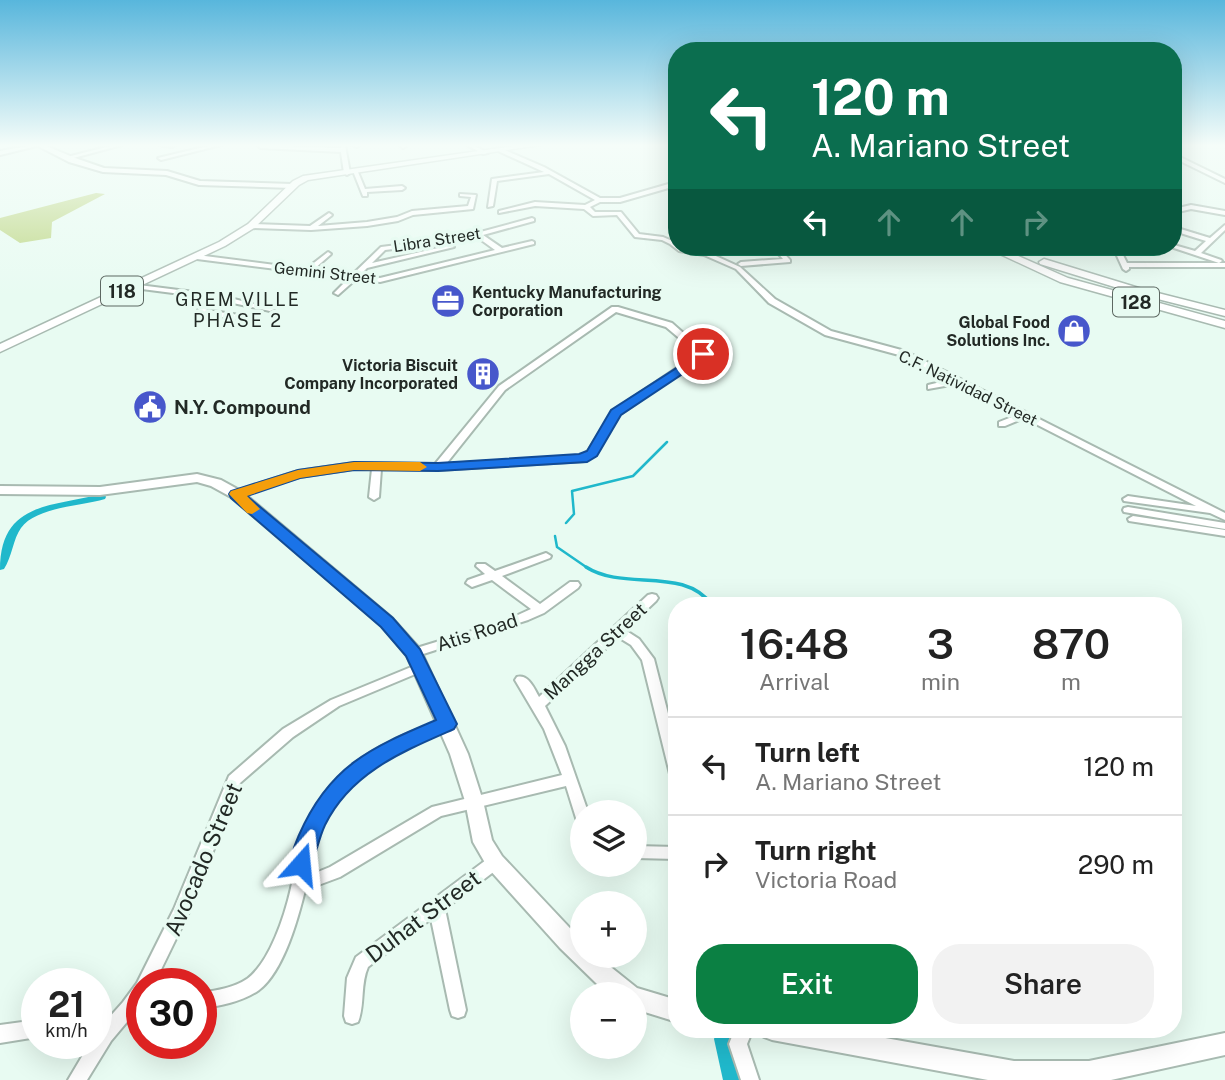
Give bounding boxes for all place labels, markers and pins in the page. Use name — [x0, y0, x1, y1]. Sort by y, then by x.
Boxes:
office icon: Kentucky Manufacturing Corporation — [429, 282, 467, 320]
place label: Kentucky Manufacturing Corporation — [472, 283, 662, 320]
shop icon: Global Food Solutions Inc. — [1055, 312, 1093, 350]
place label: Global Food Solutions Inc. — [946, 313, 1050, 350]
pin — [673, 324, 733, 384]
building icon: Victoria Biscuit Company Incorporated — [464, 355, 502, 393]
place label: Victoria Biscuit Company Incorporated — [284, 356, 458, 393]
public building icon: N.Y. Compound — [131, 388, 169, 426]
place label: N.Y. Compound — [174, 396, 311, 418]

